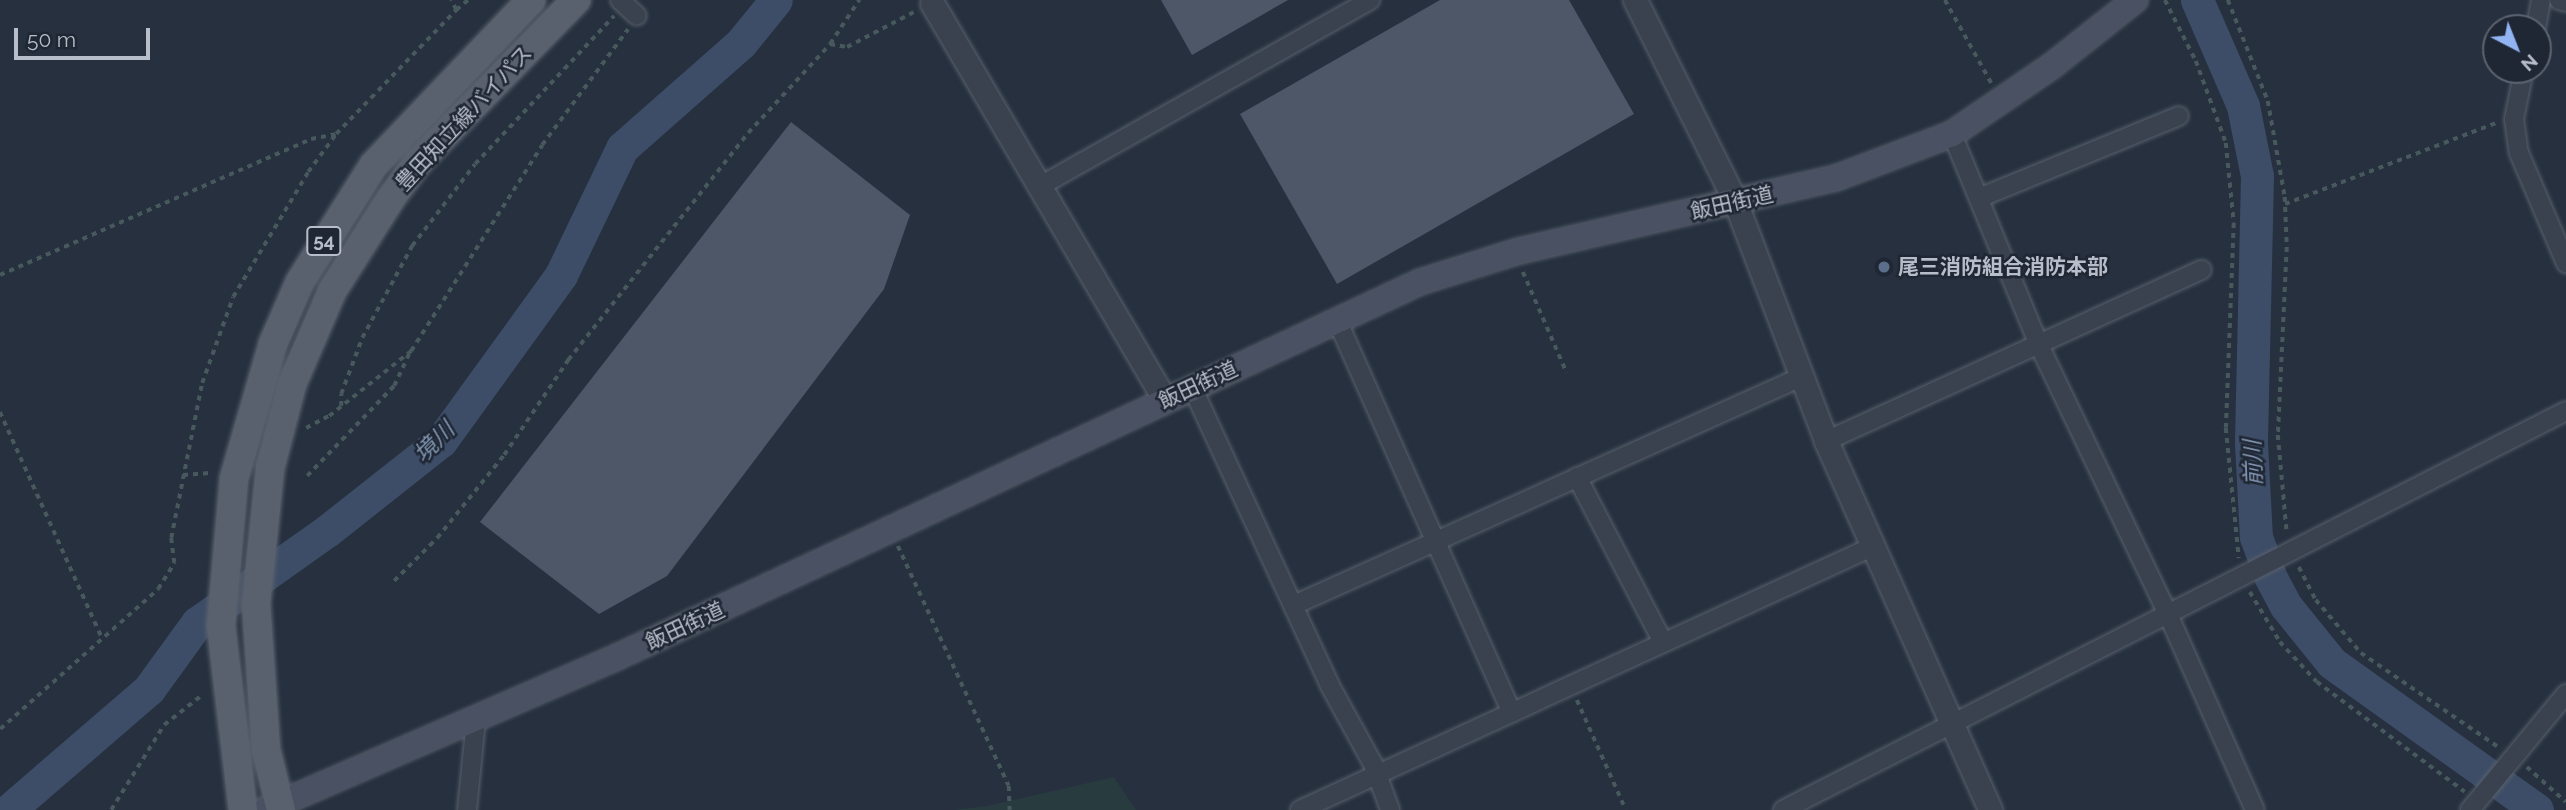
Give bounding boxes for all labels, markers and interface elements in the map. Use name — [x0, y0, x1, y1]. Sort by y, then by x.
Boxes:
scale bar — [18, 14, 154, 58]
north arrow — [2482, 14, 2552, 84]
text: 50 m — [27, 27, 76, 52]
street label: 豊田知立線バイパス — [390, 40, 538, 196]
text: N — [2517, 50, 2542, 76]
street label: 飯田街道 — [1688, 181, 1776, 225]
road number: 54 — [305, 226, 343, 256]
place label: 尾三消防組合消防本部 — [1898, 254, 2108, 280]
marker: 尾三消防組合消防本部 — [1876, 259, 1892, 275]
street label: 飯田街道 — [1155, 356, 1241, 414]
water label: 境川 — [408, 416, 460, 468]
water label: 前川 — [2238, 440, 2268, 486]
street label: 飯田街道 — [642, 597, 728, 655]

